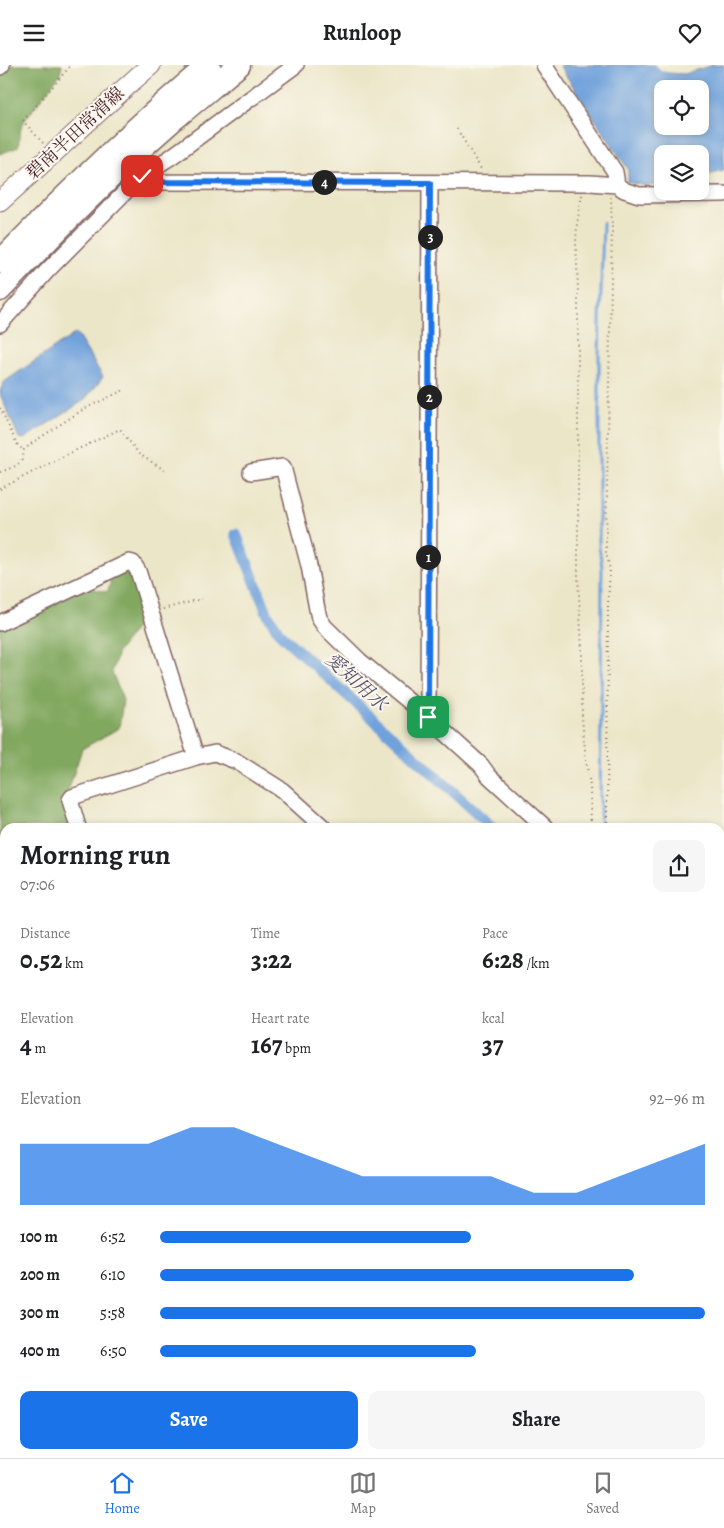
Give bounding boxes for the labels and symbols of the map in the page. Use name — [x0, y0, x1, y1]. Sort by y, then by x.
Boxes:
street label: 碧南半田常滑線 — [21, 81, 129, 185]
pin — [121, 155, 163, 197]
pin: 4 — [312, 169, 336, 195]
pin: 3 — [418, 225, 442, 249]
pin: 2 — [416, 385, 442, 409]
pin: 1 — [416, 545, 440, 569]
water label: 愛知用水 — [319, 647, 395, 718]
pin — [407, 696, 449, 738]

